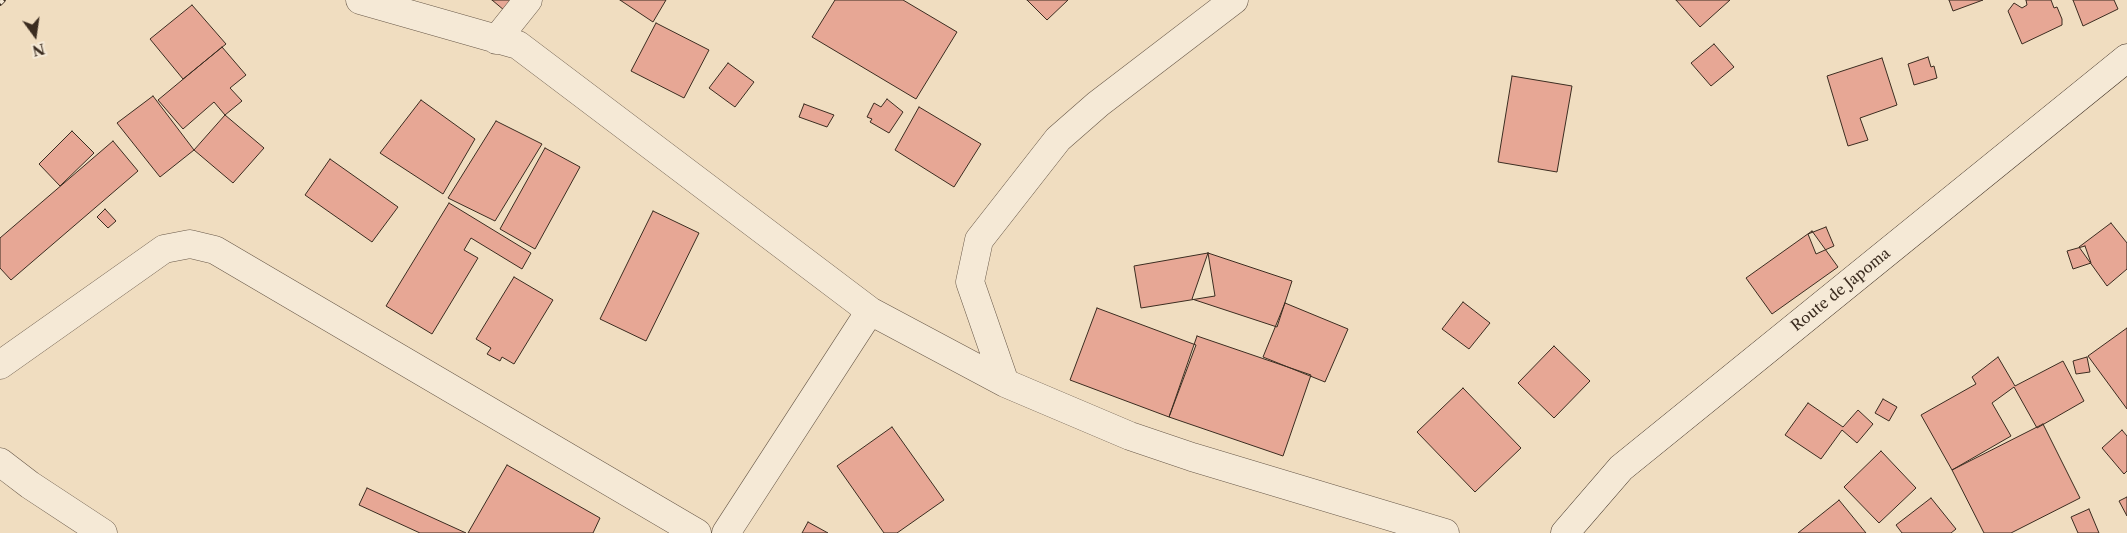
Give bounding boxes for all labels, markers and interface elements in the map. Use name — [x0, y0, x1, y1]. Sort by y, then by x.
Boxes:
north arrow — [10, 10, 60, 60]
text: N — [31, 39, 47, 60]
street label: Route de Japoma — [1788, 245, 1894, 335]

